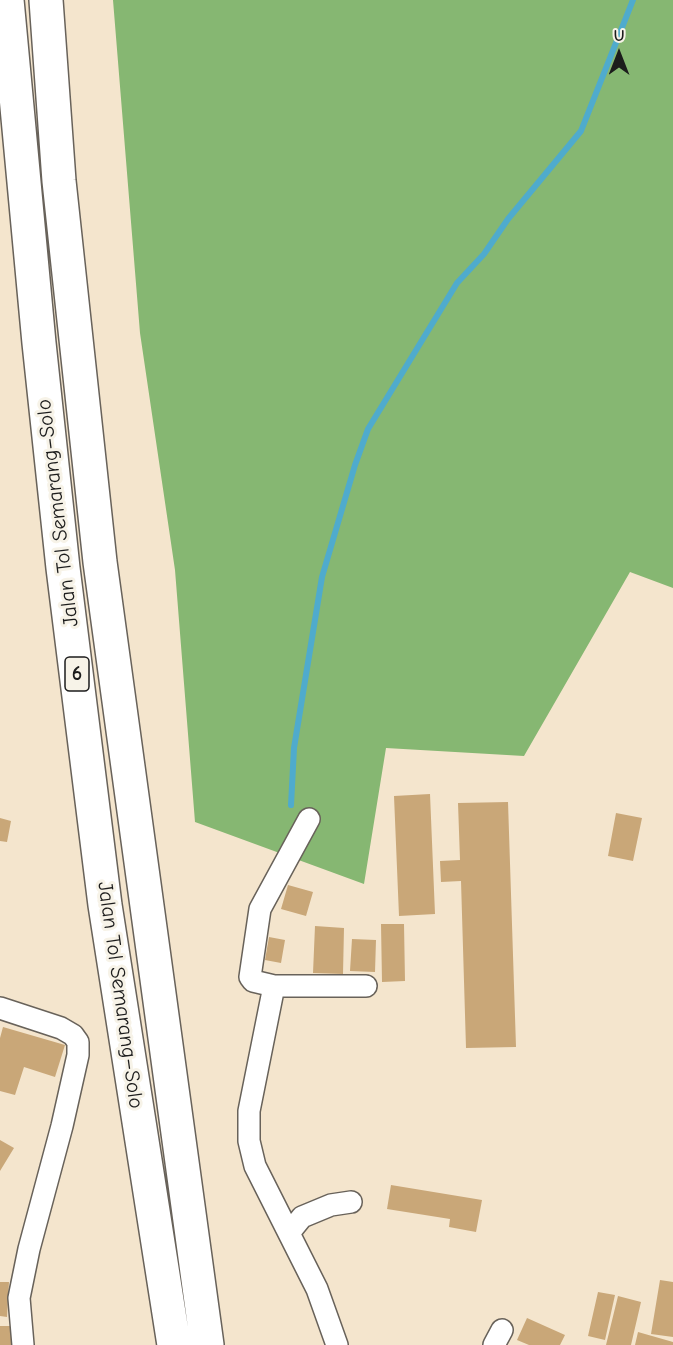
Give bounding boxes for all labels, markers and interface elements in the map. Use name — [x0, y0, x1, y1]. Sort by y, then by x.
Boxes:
north arrow — [589, 24, 649, 84]
text: U — [614, 27, 624, 45]
street label: Jalan Tol Semarang–Solo — [32, 398, 84, 628]
road number: 6 — [65, 657, 89, 691]
street label: Jalan Tol Semarang–Solo — [92, 880, 148, 1110]

